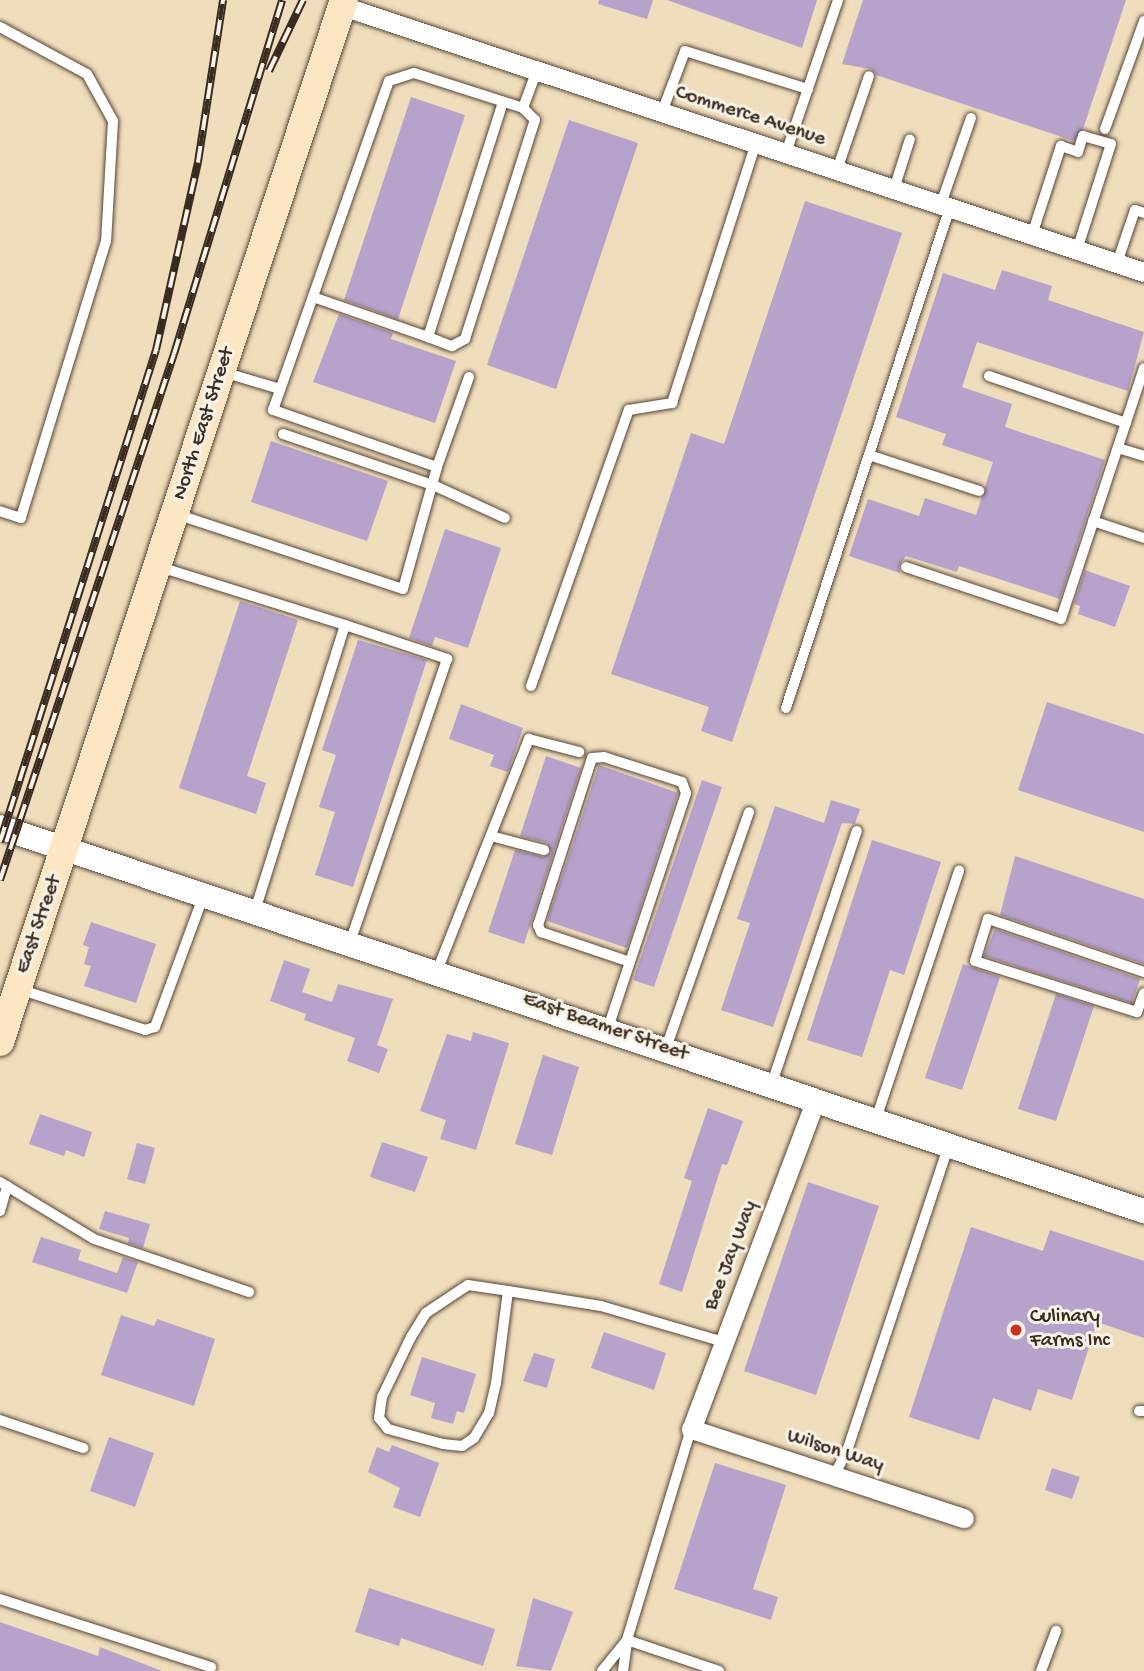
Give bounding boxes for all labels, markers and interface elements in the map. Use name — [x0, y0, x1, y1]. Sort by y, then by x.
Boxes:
street label: Commerce Avenue — [672, 81, 828, 153]
street label: North East Street — [168, 345, 242, 503]
street label: East Street — [11, 873, 69, 977]
street label: East Beamer Street — [519, 988, 691, 1068]
street label: Bee Jay Way — [700, 1198, 764, 1314]
place label: Culinary Farms Inc — [1030, 1305, 1110, 1355]
marker: Culinary Farms Inc — [1008, 1322, 1024, 1338]
street label: Wilson Way — [783, 1424, 887, 1480]

